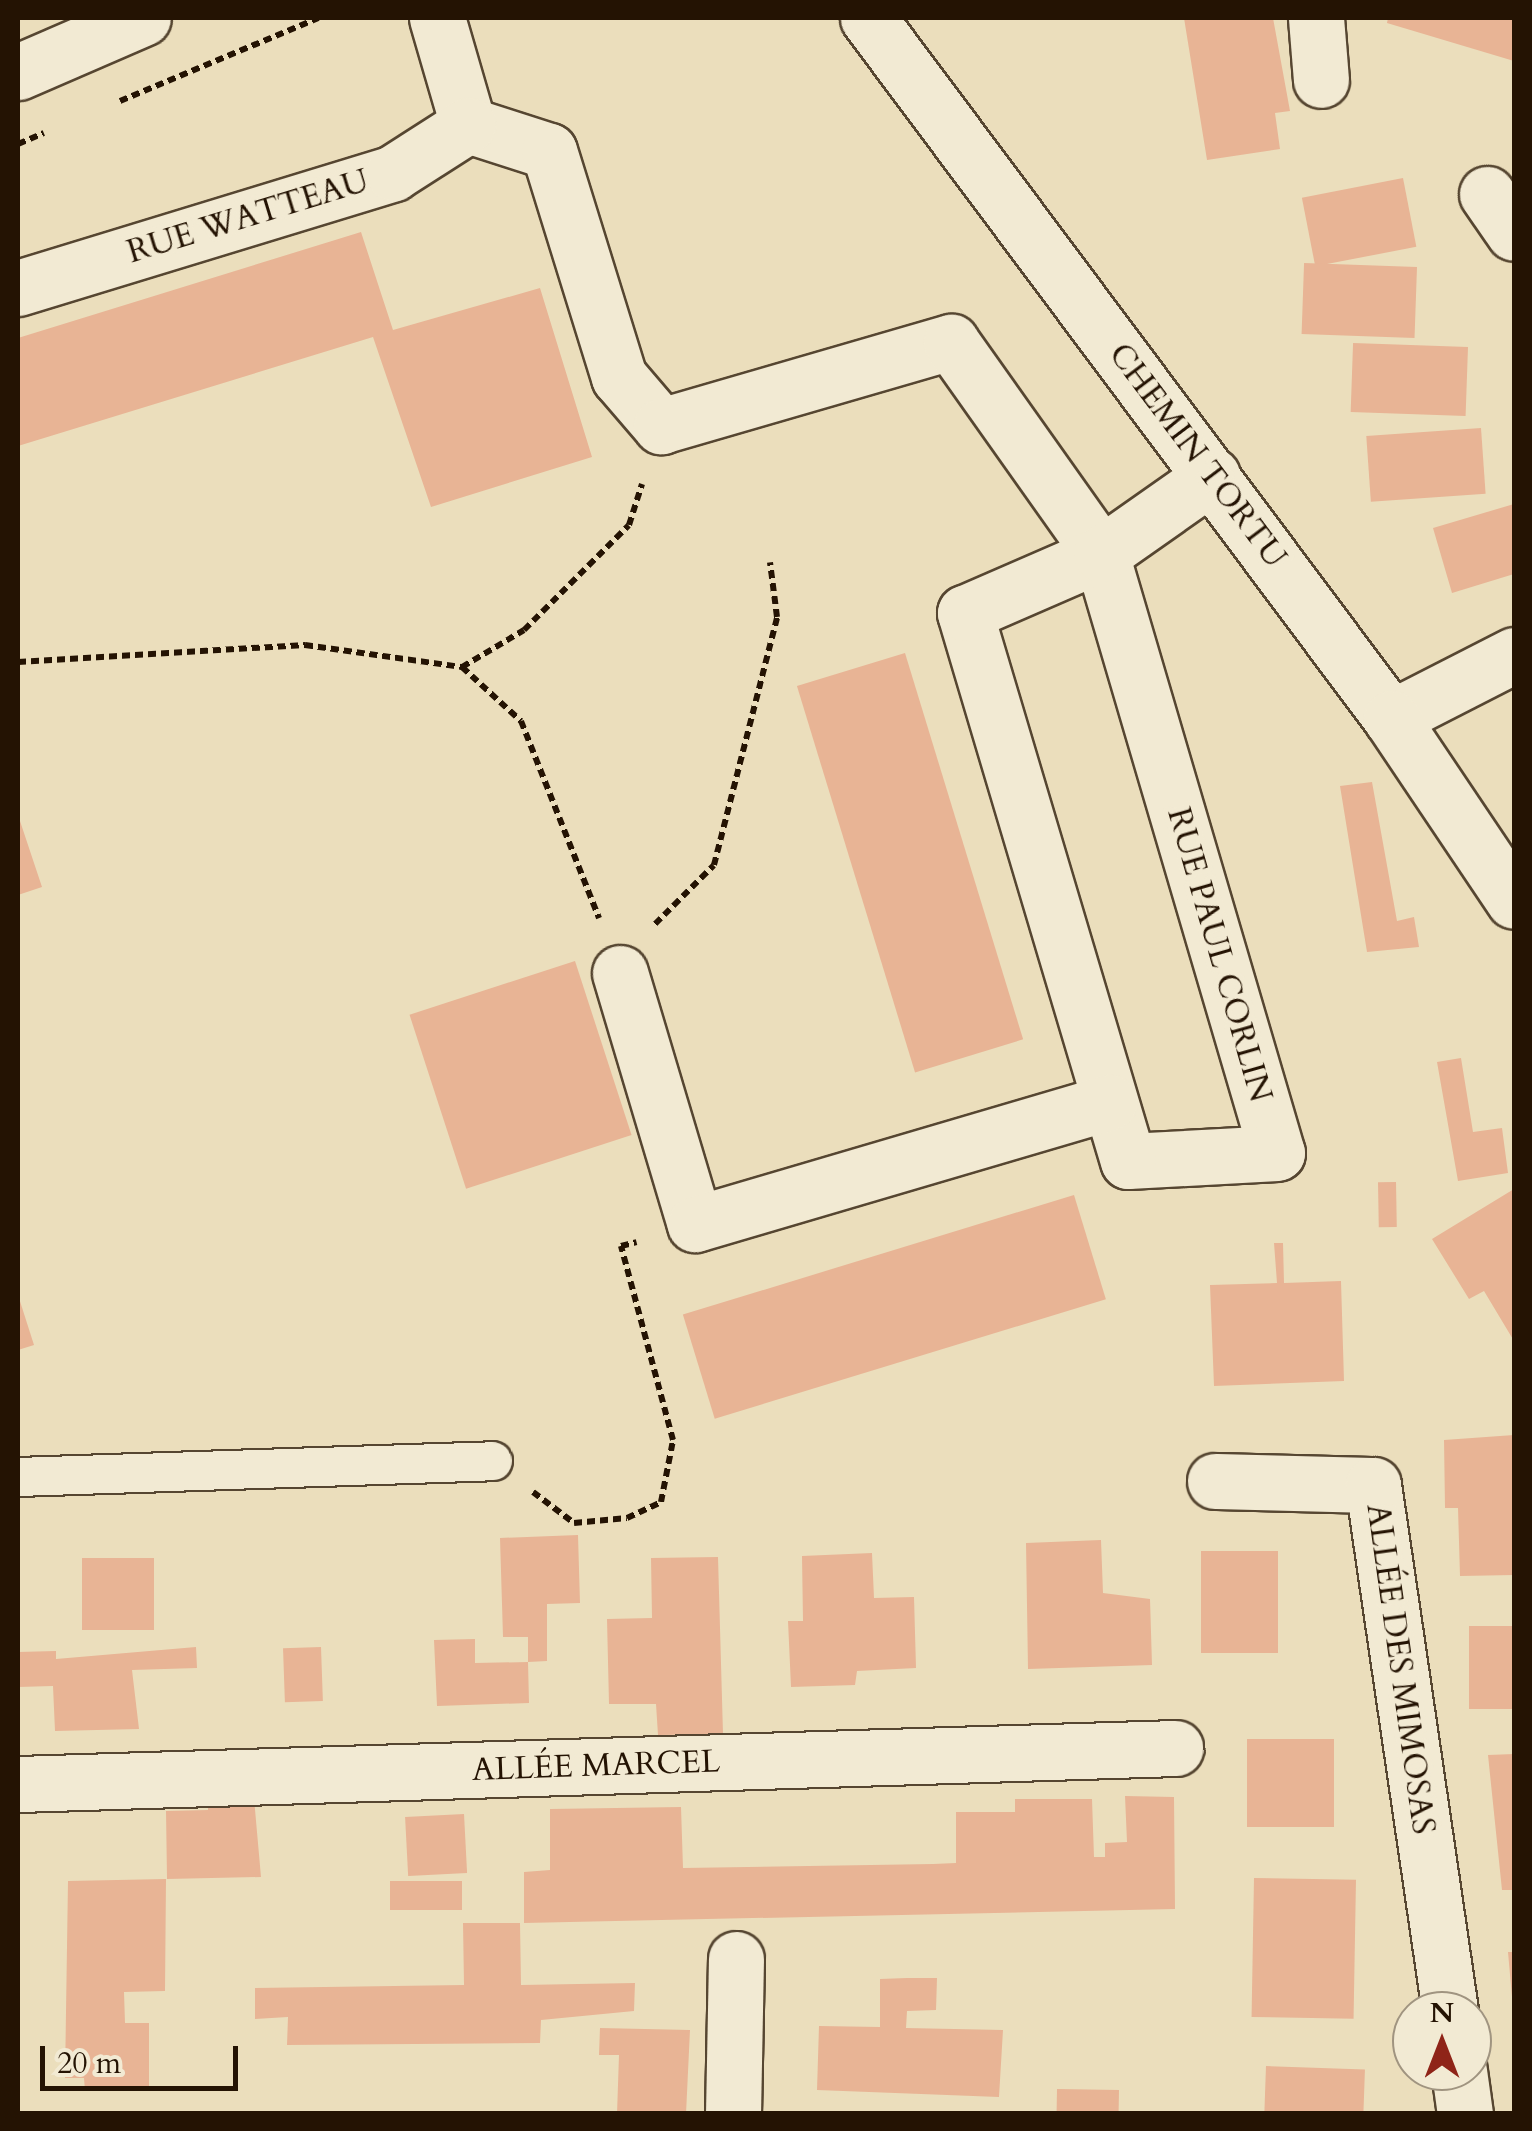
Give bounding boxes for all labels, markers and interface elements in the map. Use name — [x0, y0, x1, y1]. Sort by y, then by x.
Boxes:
street label: RUE WATTEAU — [123, 162, 373, 272]
street label: CHEMIN TORTU — [1100, 336, 1294, 576]
street label: RUE PAUL CORLIN — [1159, 803, 1279, 1107]
street label: ALLÉE DES MIMOSAS — [1358, 1501, 1442, 1837]
street label: ALLÉE MARCEL — [471, 1742, 721, 1790]
north arrow — [1392, 1991, 1492, 2091]
text: N — [1430, 1994, 1454, 2032]
scale bar — [45, 2026, 242, 2088]
text: 20 m — [57, 2043, 121, 2084]

